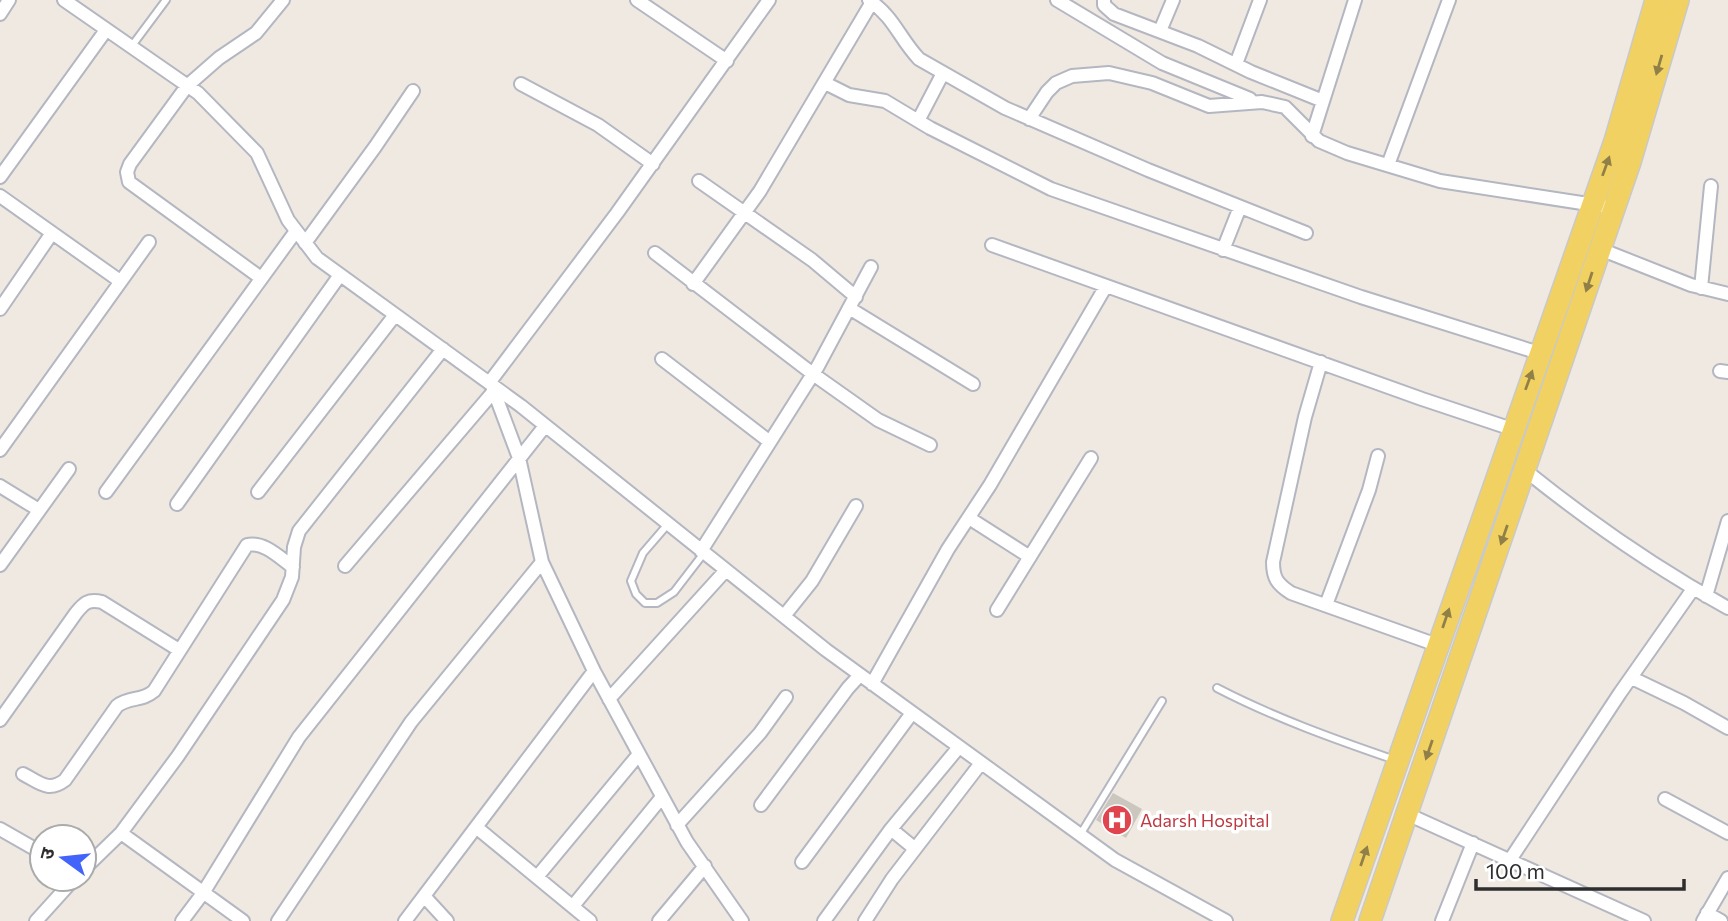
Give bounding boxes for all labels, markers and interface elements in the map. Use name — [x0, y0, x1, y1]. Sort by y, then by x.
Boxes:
one-way arrow — [1653, 55, 1663, 76]
one-way arrow — [1600, 156, 1611, 177]
one-way arrow — [1583, 272, 1594, 293]
one-way arrow — [1524, 370, 1535, 391]
one-way arrow — [1498, 525, 1509, 546]
one-way arrow — [1441, 608, 1452, 629]
one-way arrow — [1423, 740, 1434, 761]
hospital icon: Adarsh Hospital — [1100, 803, 1134, 837]
place label: Adarsh Hospital — [1140, 809, 1270, 831]
north arrow — [28, 823, 98, 893]
text: उ — [34, 844, 59, 862]
one-way arrow — [1359, 846, 1370, 867]
scale bar — [1476, 848, 1684, 892]
text: 100 m — [1486, 858, 1545, 883]

